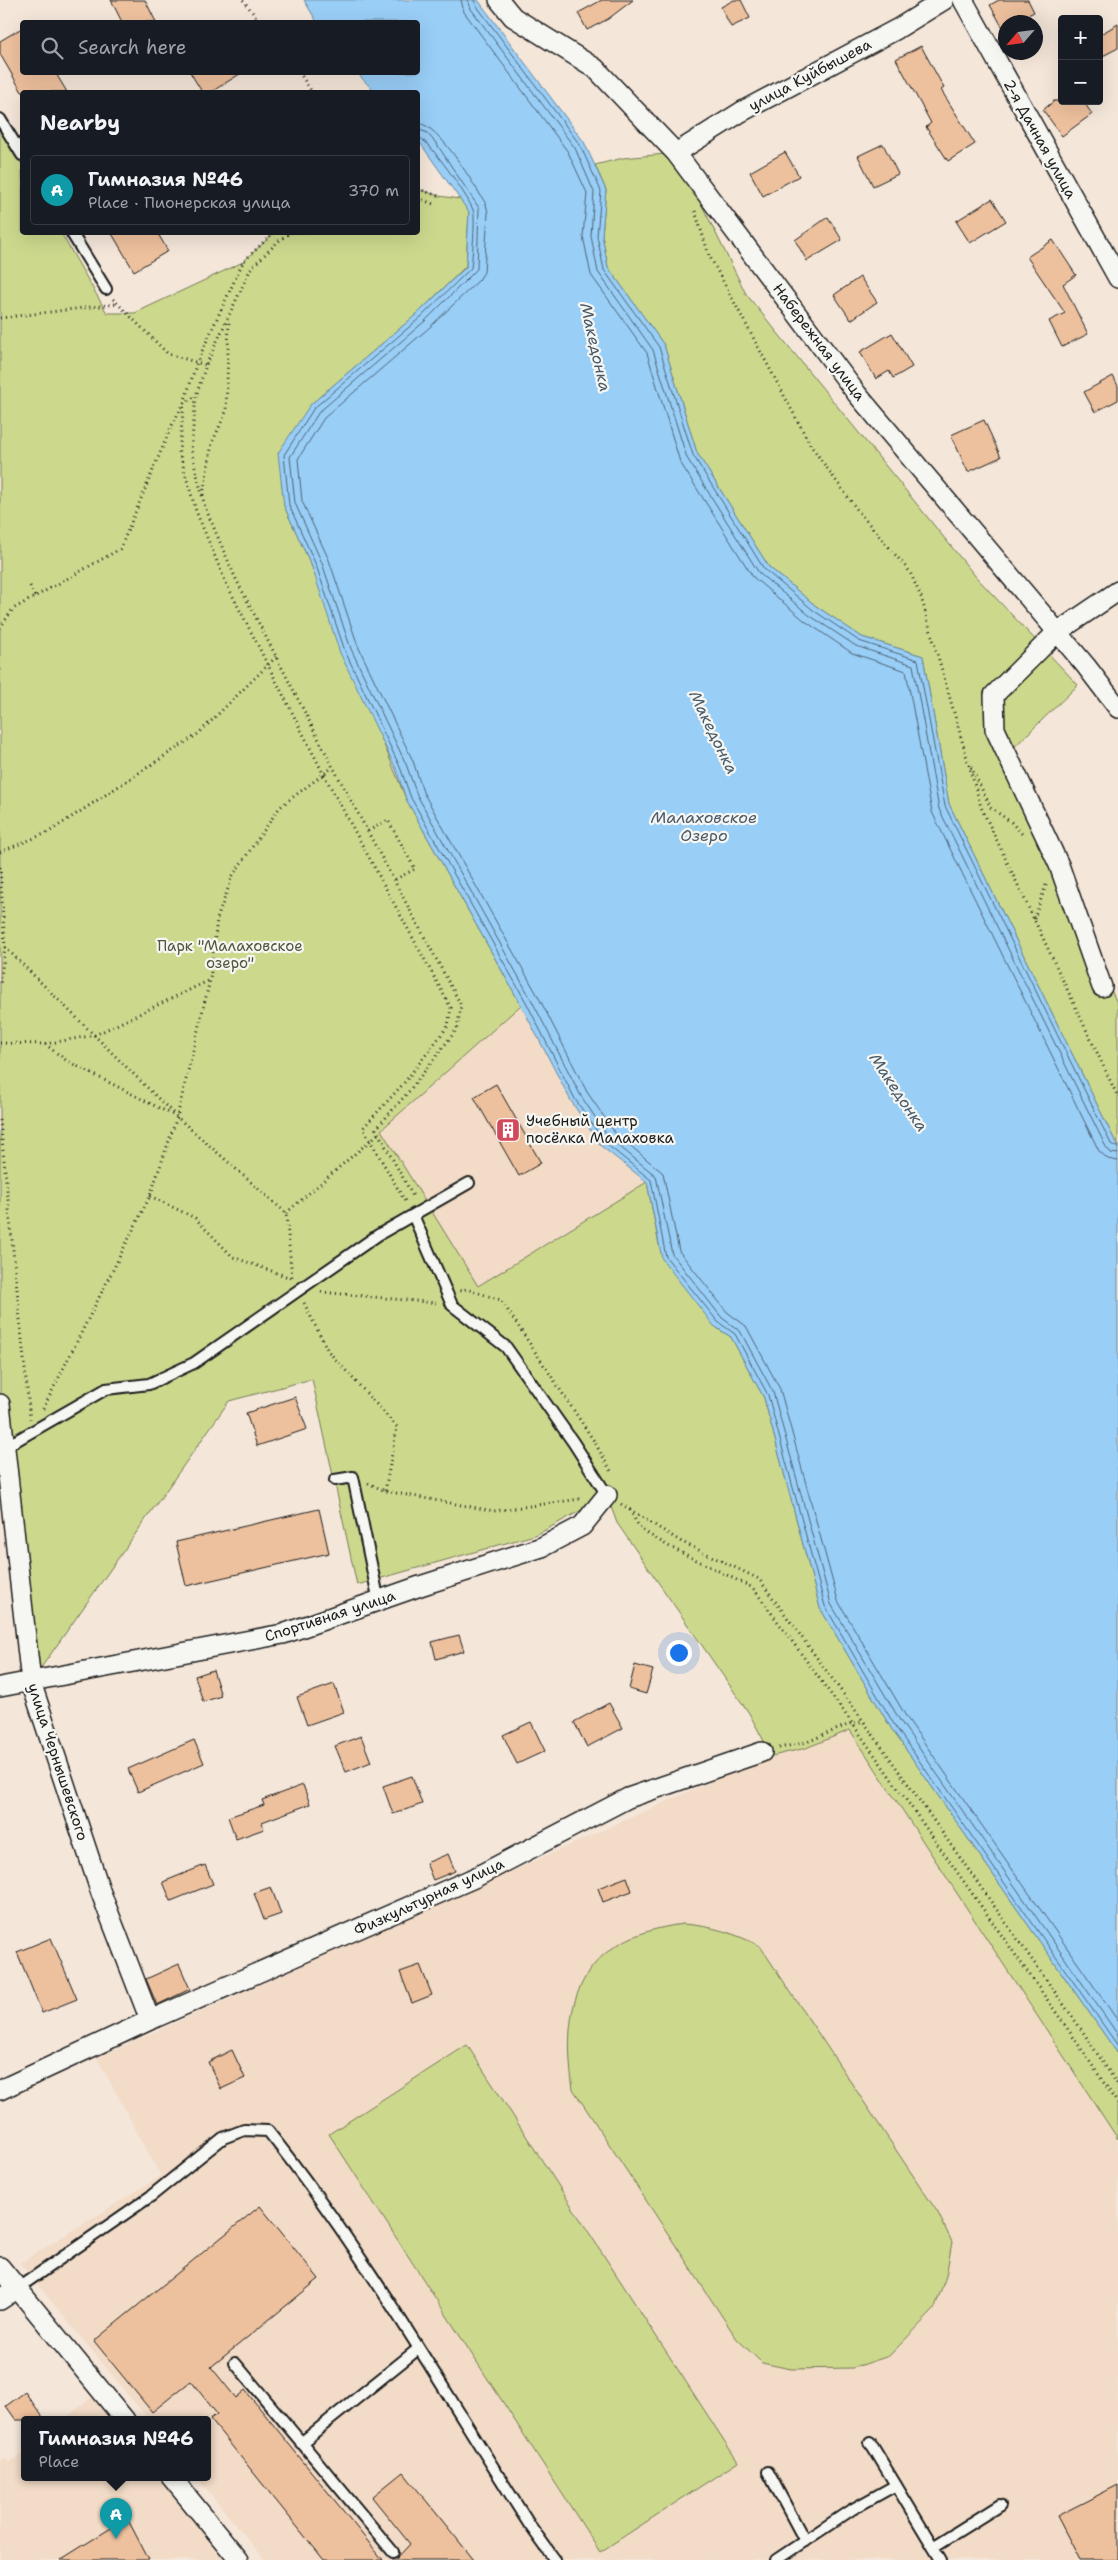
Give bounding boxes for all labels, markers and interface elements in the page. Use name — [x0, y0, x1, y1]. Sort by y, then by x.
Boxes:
north arrow — [998, 15, 1043, 60]
map controls — [1058, 15, 1103, 105]
button: + — [1058, 15, 1103, 60]
search box — [20, 20, 420, 75]
icon: search — [38, 34, 66, 62]
street label: улица Куйбышева — [745, 34, 875, 116]
text: Search here — [78, 35, 187, 60]
button: − — [1058, 60, 1103, 105]
street label: 2-я Дачная улица — [999, 76, 1082, 203]
text: Nearby — [40, 109, 120, 137]
text: Гимназия №46 — [88, 167, 243, 192]
text: A — [51, 180, 63, 201]
text: 370 m — [348, 180, 399, 201]
text: Place · Пионерская улица — [88, 192, 291, 213]
street label: Набережная улица — [768, 279, 870, 405]
water label: Македонка — [575, 301, 616, 394]
water label: Македонка — [684, 687, 743, 778]
water label: Малаховское Озеро — [651, 807, 757, 846]
park label: Парк "Малаховское озеро" — [157, 936, 303, 973]
water label: Македонка — [865, 1049, 933, 1136]
place label: Учебный центр посёлка Малаховка — [526, 1111, 674, 1148]
building icon: Учебный центр посёлка Малаховка — [495, 1117, 521, 1143]
street label: Спортивная улица — [262, 1585, 399, 1647]
your location — [666, 1640, 692, 1666]
street label: улица Чернышевского — [23, 1681, 93, 1843]
street label: Физкультурная улица — [351, 1853, 508, 1941]
popup — [21, 2416, 211, 2481]
text: Гимназия №46 — [38, 2426, 194, 2451]
text: Place — [38, 2451, 79, 2472]
pin: A — [100, 2498, 132, 2539]

